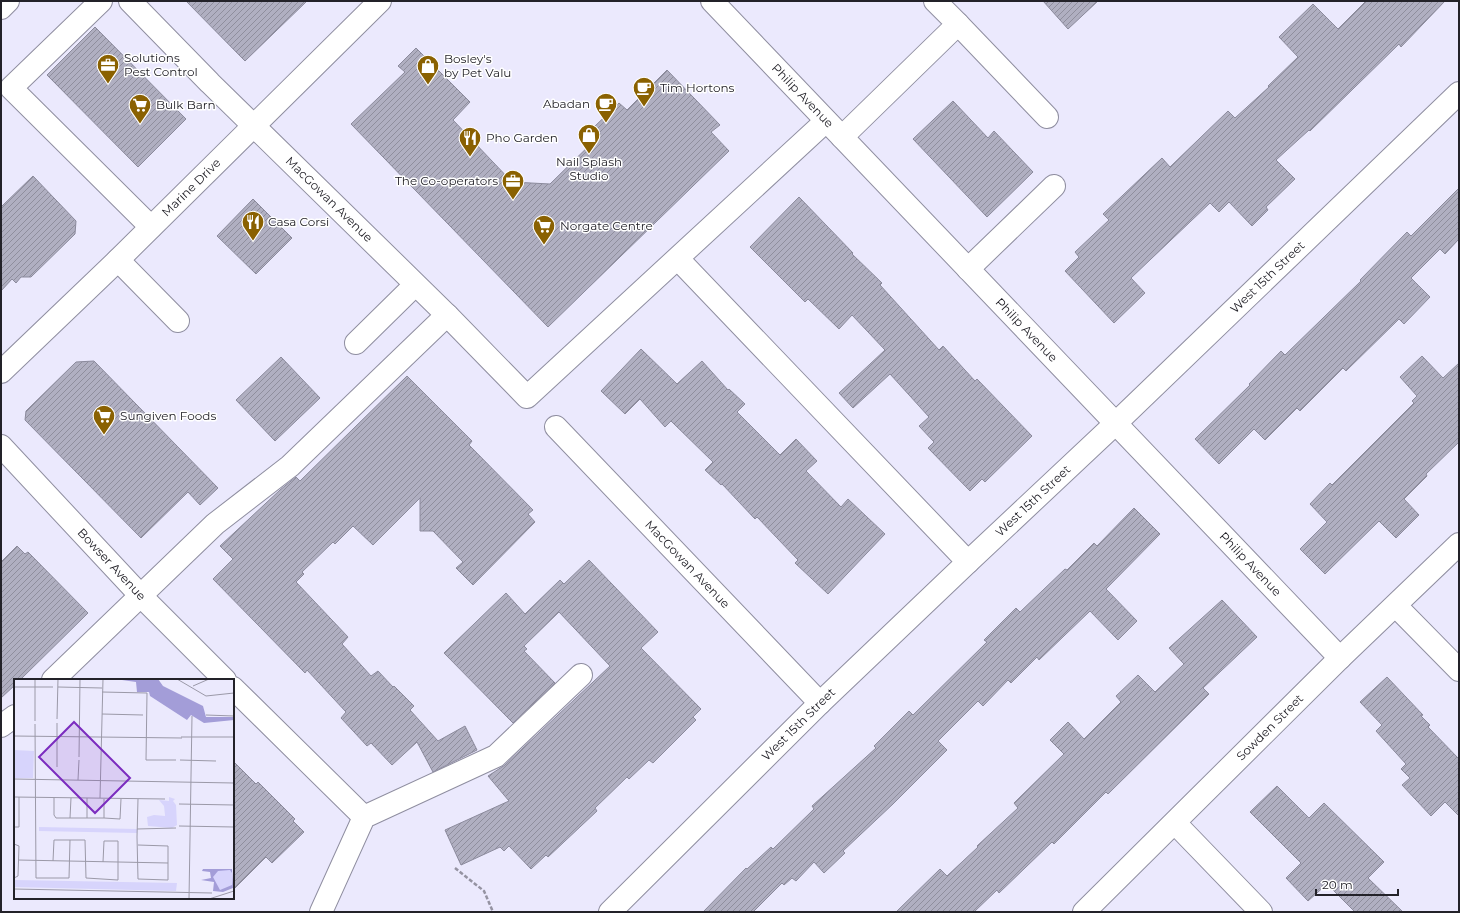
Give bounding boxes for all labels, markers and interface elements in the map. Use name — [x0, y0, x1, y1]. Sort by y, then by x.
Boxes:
place label: Solutions Pest Control — [124, 50, 198, 79]
place label: Bosley's by Pet Valu — [444, 51, 511, 80]
office icon: Solutions Pest Control — [95, 52, 121, 85]
shop icon: Bosley's by Pet Valu — [415, 53, 441, 86]
street label: Philip Avenue — [769, 60, 837, 131]
cafe icon: Tim Hortons — [631, 75, 657, 108]
place label: Tim Hortons — [660, 80, 735, 95]
cafe icon: Abadan — [593, 91, 619, 124]
supermarket icon: Bulk Barn — [127, 92, 153, 125]
place label: Abadan — [543, 96, 590, 111]
place label: Bulk Barn — [156, 97, 216, 112]
shop icon: Nail Splash Studio — [576, 122, 602, 155]
restaurant icon: Pho Garden — [457, 125, 483, 158]
place label: Pho Garden — [486, 130, 558, 145]
street label: MacGowan Avenue — [283, 153, 376, 245]
place label: Nail Splash Studio — [556, 154, 622, 183]
street label: Marine Drive — [158, 155, 223, 219]
office icon: The Co-operators — [500, 168, 526, 201]
place label: The Co-operators — [395, 173, 498, 188]
restaurant icon: Casa Corsi — [240, 209, 266, 242]
supermarket icon: Norgate Centre — [531, 213, 557, 246]
place label: Casa Corsi — [268, 214, 329, 229]
place label: Norgate Centre — [560, 218, 653, 233]
street label: West 15th Street — [1227, 238, 1308, 316]
street label: Philip Avenue — [993, 294, 1061, 365]
supermarket icon: Sungiven Foods — [91, 403, 117, 436]
place label: Sungiven Foods — [120, 408, 216, 423]
street label: West 15th Street — [992, 462, 1073, 539]
street label: MacGowan Avenue — [642, 517, 733, 611]
street label: Bowser Avenue — [75, 525, 149, 603]
street label: Philip Avenue — [1217, 529, 1285, 599]
inset map — [14, 679, 234, 899]
street label: West 15th Street — [758, 684, 838, 764]
street label: Sowden Street — [1233, 691, 1306, 763]
scale bar — [1316, 871, 1398, 897]
text: 20 m — [1322, 877, 1353, 892]

